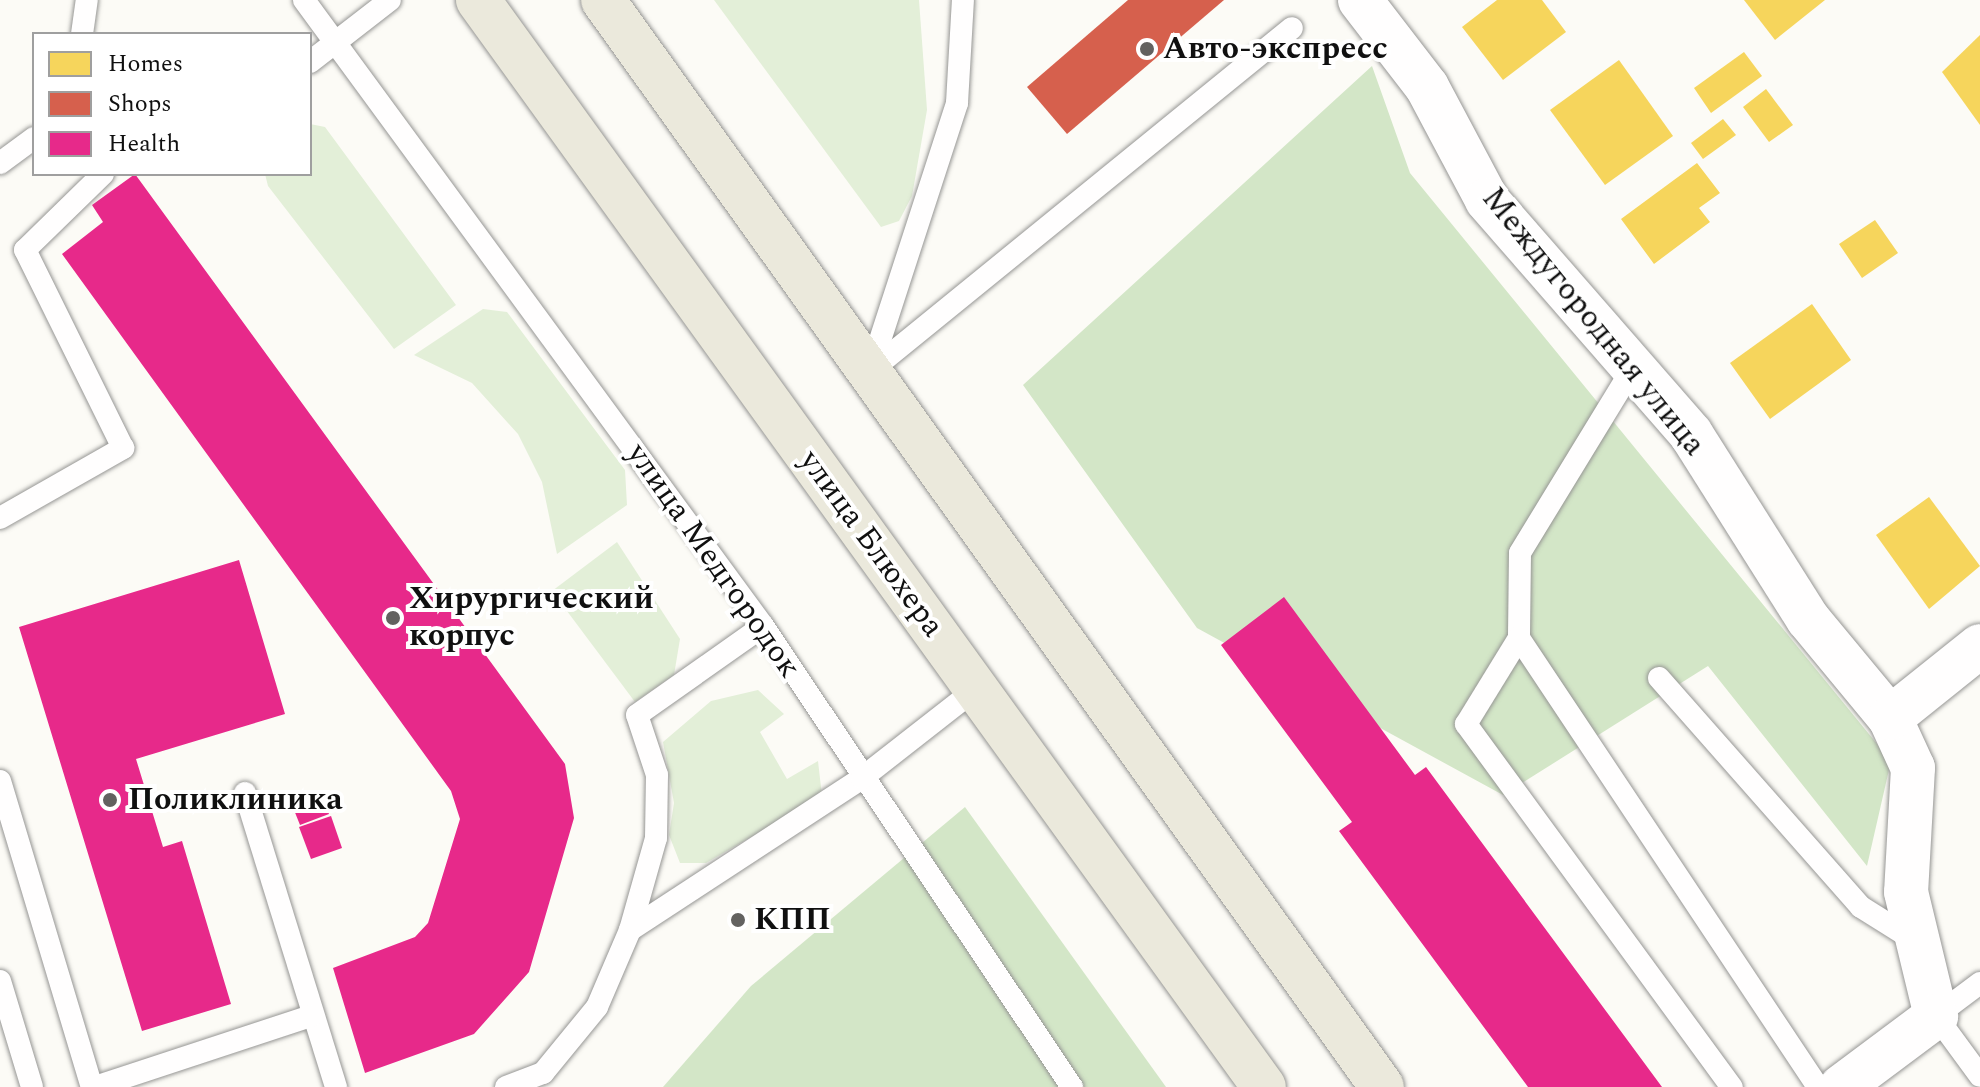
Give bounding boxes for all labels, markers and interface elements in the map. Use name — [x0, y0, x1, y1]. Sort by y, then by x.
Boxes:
place label: Авто-экспресс — [1163, 30, 1388, 68]
legend — [32, 32, 312, 176]
marker: Авто-экспресс — [1138, 40, 1156, 58]
text: Homes — [108, 46, 183, 82]
text: Shops — [108, 86, 172, 122]
text: Health — [108, 126, 180, 162]
street label: Междугородная улица — [1473, 180, 1713, 464]
street label: улица Медгородок — [618, 436, 808, 686]
street label: улица Блюхера — [790, 443, 952, 645]
place label: Хирургический корпус — [409, 581, 654, 656]
marker: Хирургический корпус — [384, 609, 402, 627]
place label: Поликлиника — [128, 781, 343, 819]
marker: Поликлиника — [99, 789, 121, 811]
place label: КПП — [754, 901, 831, 939]
marker: КПП — [729, 911, 747, 929]

